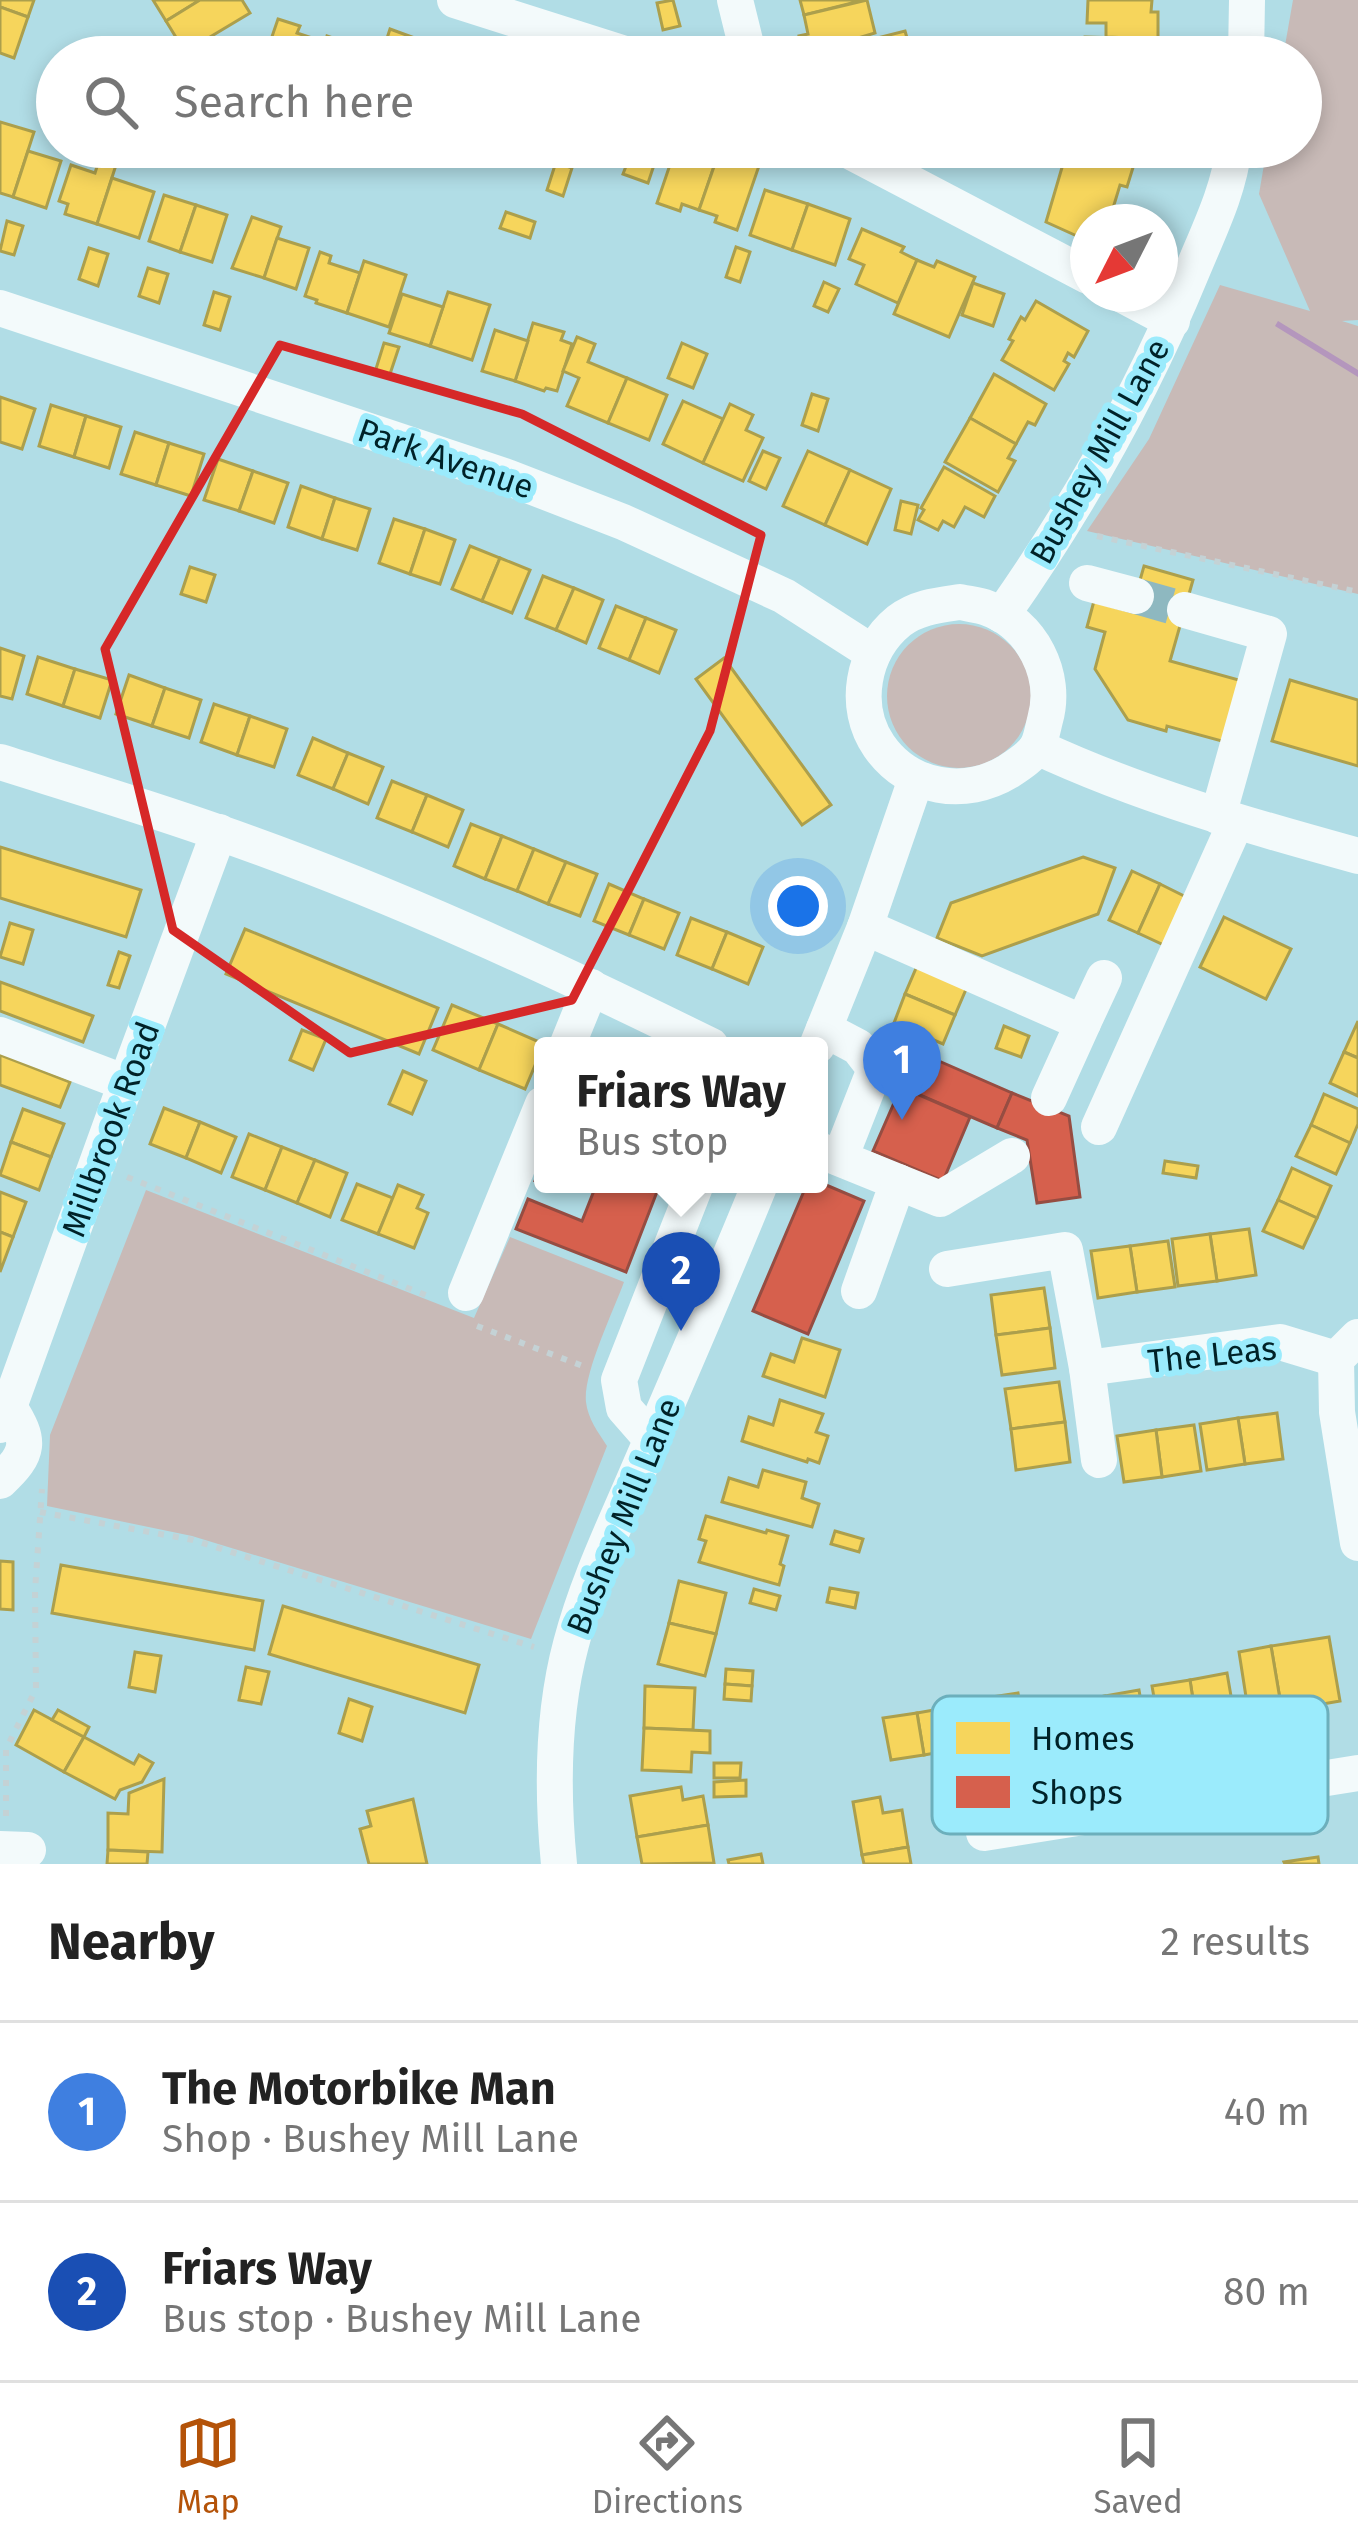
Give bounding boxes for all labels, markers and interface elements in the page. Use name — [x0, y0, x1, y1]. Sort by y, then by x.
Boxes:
search box — [36, 36, 1322, 168]
icon: search — [78, 69, 144, 135]
text: Search here — [174, 75, 414, 129]
north arrow — [1070, 204, 1178, 312]
street label: Bushey Mill Lane — [1021, 332, 1178, 571]
street label: Park Avenue — [353, 410, 539, 508]
your location — [768, 876, 828, 936]
street label: Millbrook Road — [54, 1016, 168, 1242]
pin: 1 — [863, 1021, 941, 1120]
popup — [534, 1037, 828, 1193]
text: Friars Way — [576, 1065, 786, 1119]
text: Bus stop — [576, 1119, 729, 1165]
pin: 2 — [642, 1232, 720, 1331]
street label: The Leas — [1146, 1328, 1279, 1382]
street label: Bushey Mill Lane — [558, 1392, 690, 1640]
legend — [932, 1696, 1328, 1834]
text: Homes — [1031, 1719, 1134, 1759]
text: Shops — [1031, 1773, 1123, 1813]
text: Nearby — [48, 1911, 214, 1973]
text: 2 results — [1161, 1919, 1310, 1965]
text: The Motorbike Man — [162, 2062, 556, 2116]
text: 1 — [78, 2089, 96, 2135]
text: 40 m — [1224, 2089, 1310, 2135]
text: Shop · Bushey Mill Lane — [162, 2116, 579, 2162]
text: Friars Way — [162, 2242, 372, 2296]
text: 2 — [77, 2269, 97, 2315]
text: 80 m — [1223, 2269, 1310, 2315]
text: Bus stop · Bushey Mill Lane — [162, 2296, 642, 2342]
tab: Map — [175, 2410, 241, 2522]
tab: Directions — [592, 2410, 743, 2522]
tab: Saved — [1093, 2410, 1183, 2522]

